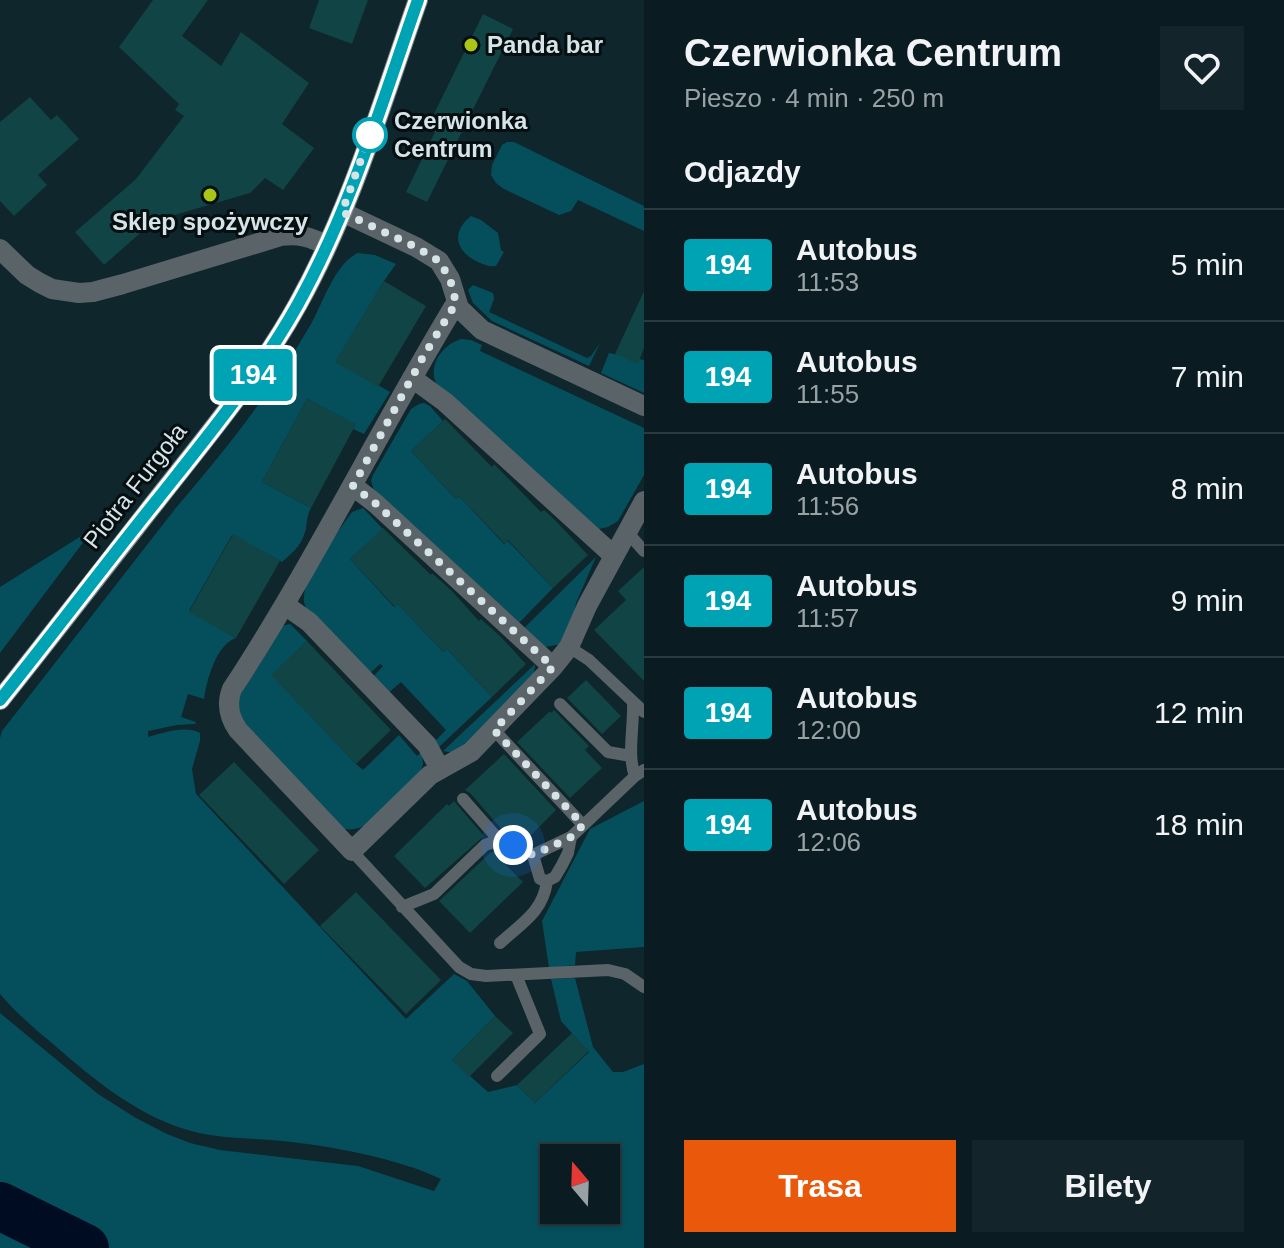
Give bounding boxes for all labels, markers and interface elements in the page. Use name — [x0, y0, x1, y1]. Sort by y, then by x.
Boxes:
button: heart — [1160, 26, 1244, 110]
place label: Panda bar — [487, 31, 603, 58]
text: Czerwionka Centrum — [684, 32, 1062, 74]
marker: Panda bar — [462, 36, 480, 54]
text: Pieszo · 4 min · 250 m — [684, 83, 944, 113]
place label: Czerwionka Centrum — [394, 107, 528, 162]
marker: Czerwionka Centrum — [353, 118, 387, 152]
text: Odjazdy — [684, 155, 801, 188]
marker: Sklep spożywczy — [201, 186, 219, 204]
place label: Sklep spożywczy — [112, 208, 309, 235]
text: Autobus — [796, 233, 918, 266]
text: 5 min — [1171, 248, 1244, 281]
text: 194 — [705, 249, 751, 280]
text: 11:53 — [796, 267, 859, 297]
text: Autobus — [796, 345, 918, 378]
line badge: 194 — [207, 349, 299, 401]
text: 194 — [230, 359, 276, 390]
text: 7 min — [1171, 360, 1244, 393]
text: 194 — [705, 361, 751, 392]
text: 11:55 — [796, 379, 859, 409]
street label: Piotra Furgoła — [78, 417, 192, 553]
text: Autobus — [796, 457, 918, 490]
text: 8 min — [1171, 472, 1244, 505]
text: 194 — [705, 473, 751, 504]
text: 11:56 — [796, 491, 859, 521]
text: Autobus — [796, 569, 918, 602]
text: 9 min — [1171, 584, 1244, 617]
text: 194 — [705, 585, 751, 616]
text: 11:57 — [796, 603, 859, 633]
text: Autobus — [796, 681, 918, 714]
text: 12 min — [1154, 696, 1244, 729]
text: 194 — [705, 697, 751, 728]
text: 12:00 — [796, 715, 861, 745]
text: Autobus — [796, 793, 918, 826]
text: 18 min — [1154, 808, 1244, 841]
text: 194 — [705, 809, 751, 840]
your location — [493, 825, 533, 865]
text: 12:06 — [796, 827, 861, 857]
button: Trasa — [684, 1140, 956, 1232]
button: Bilety — [972, 1140, 1244, 1232]
north arrow — [540, 1144, 620, 1224]
map controls — [540, 1144, 620, 1224]

